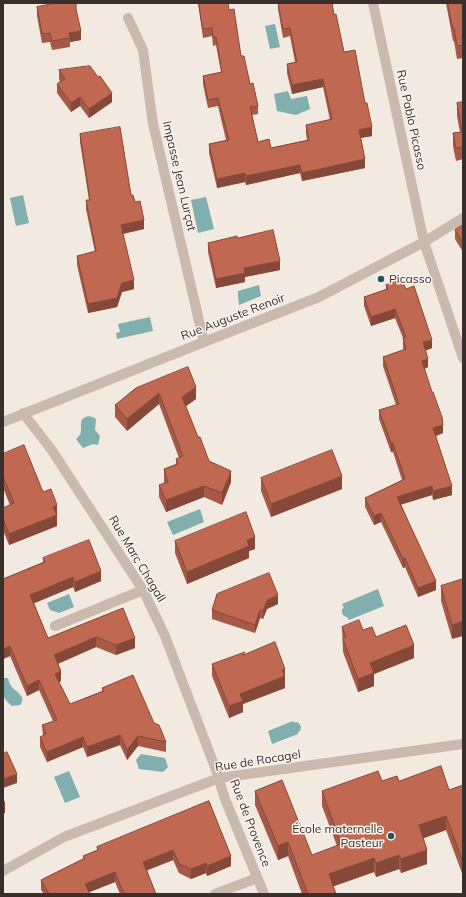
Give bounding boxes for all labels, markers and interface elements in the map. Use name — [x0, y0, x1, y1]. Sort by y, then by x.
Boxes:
street label: Rue Pablo Picasso — [393, 69, 429, 171]
street label: Impasse Jean Lurçat — [159, 120, 199, 232]
place label: Picasso — [389, 272, 432, 286]
marker: Picasso — [376, 274, 386, 284]
street label: Rue Auguste Renoir — [179, 291, 287, 343]
street label: Rue Marc Chagall — [106, 513, 168, 605]
street label: Rue de Rocagel — [214, 747, 302, 775]
street label: Rue de Provence — [227, 777, 273, 869]
place label: École maternelle Pasteur — [292, 822, 383, 850]
marker: École maternelle Pasteur — [386, 831, 396, 841]

